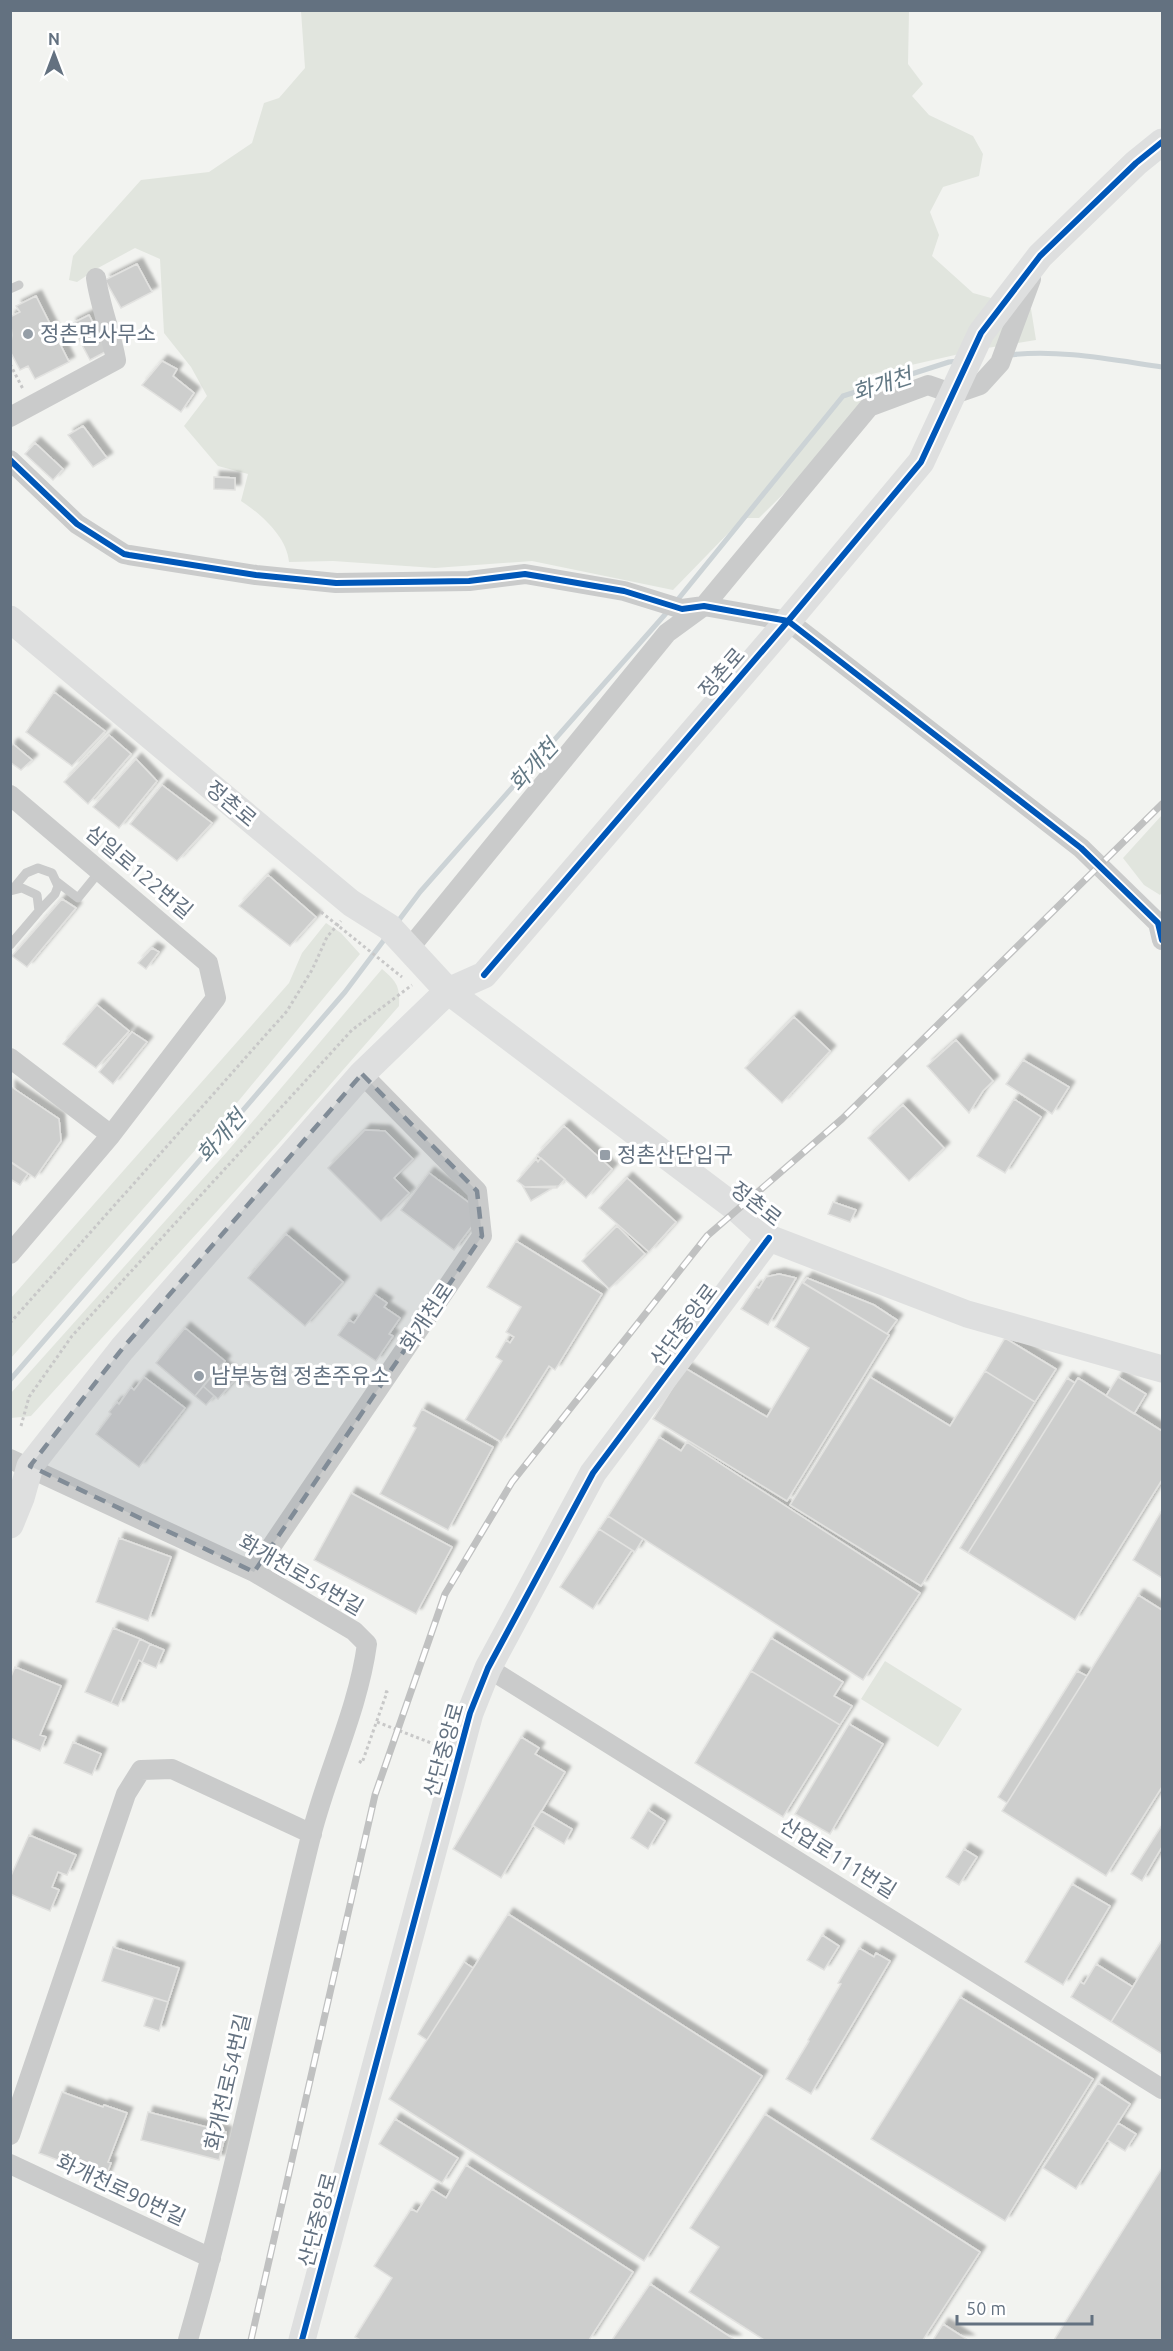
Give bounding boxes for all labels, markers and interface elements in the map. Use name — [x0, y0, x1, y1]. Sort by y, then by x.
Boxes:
north arrow — [24, 24, 84, 84]
text: N — [48, 30, 60, 48]
place label: 정촌면사무소 — [40, 321, 156, 345]
marker: 정촌면사무소 — [21, 327, 35, 341]
water label: 화개천 — [849, 361, 917, 405]
street label: 정촌로 — [693, 643, 749, 702]
water label: 화개천 — [503, 732, 564, 796]
street label: 정촌로 — [202, 775, 262, 831]
street label: 삼일로122번길 — [81, 820, 198, 923]
water label: 화개천 — [191, 1102, 252, 1167]
place label: 정촌산단입구 — [617, 1142, 733, 1166]
marker: 정촌산단입구 — [598, 1148, 612, 1162]
street label: 정촌로 — [726, 1176, 787, 1231]
street label: 화개천로 — [395, 1278, 458, 1355]
street label: 산단중앙로 — [645, 1279, 722, 1370]
place label: 남부농협 정촌주유소 — [211, 1363, 390, 1387]
marker: 남부농협 정촌주유소 — [192, 1369, 206, 1383]
street label: 화개천로54번길 — [235, 1529, 368, 1619]
street label: 산단중앙로 — [418, 1700, 468, 1799]
street label: 산업로111번길 — [776, 1812, 901, 1902]
street label: 화개천로54번길 — [200, 2011, 254, 2152]
street label: 화개천로90번길 — [53, 2149, 190, 2229]
street label: 산단중앙로 — [293, 2170, 341, 2270]
scale bar — [957, 2288, 1092, 2326]
text: 50 m — [966, 2298, 1006, 2318]

